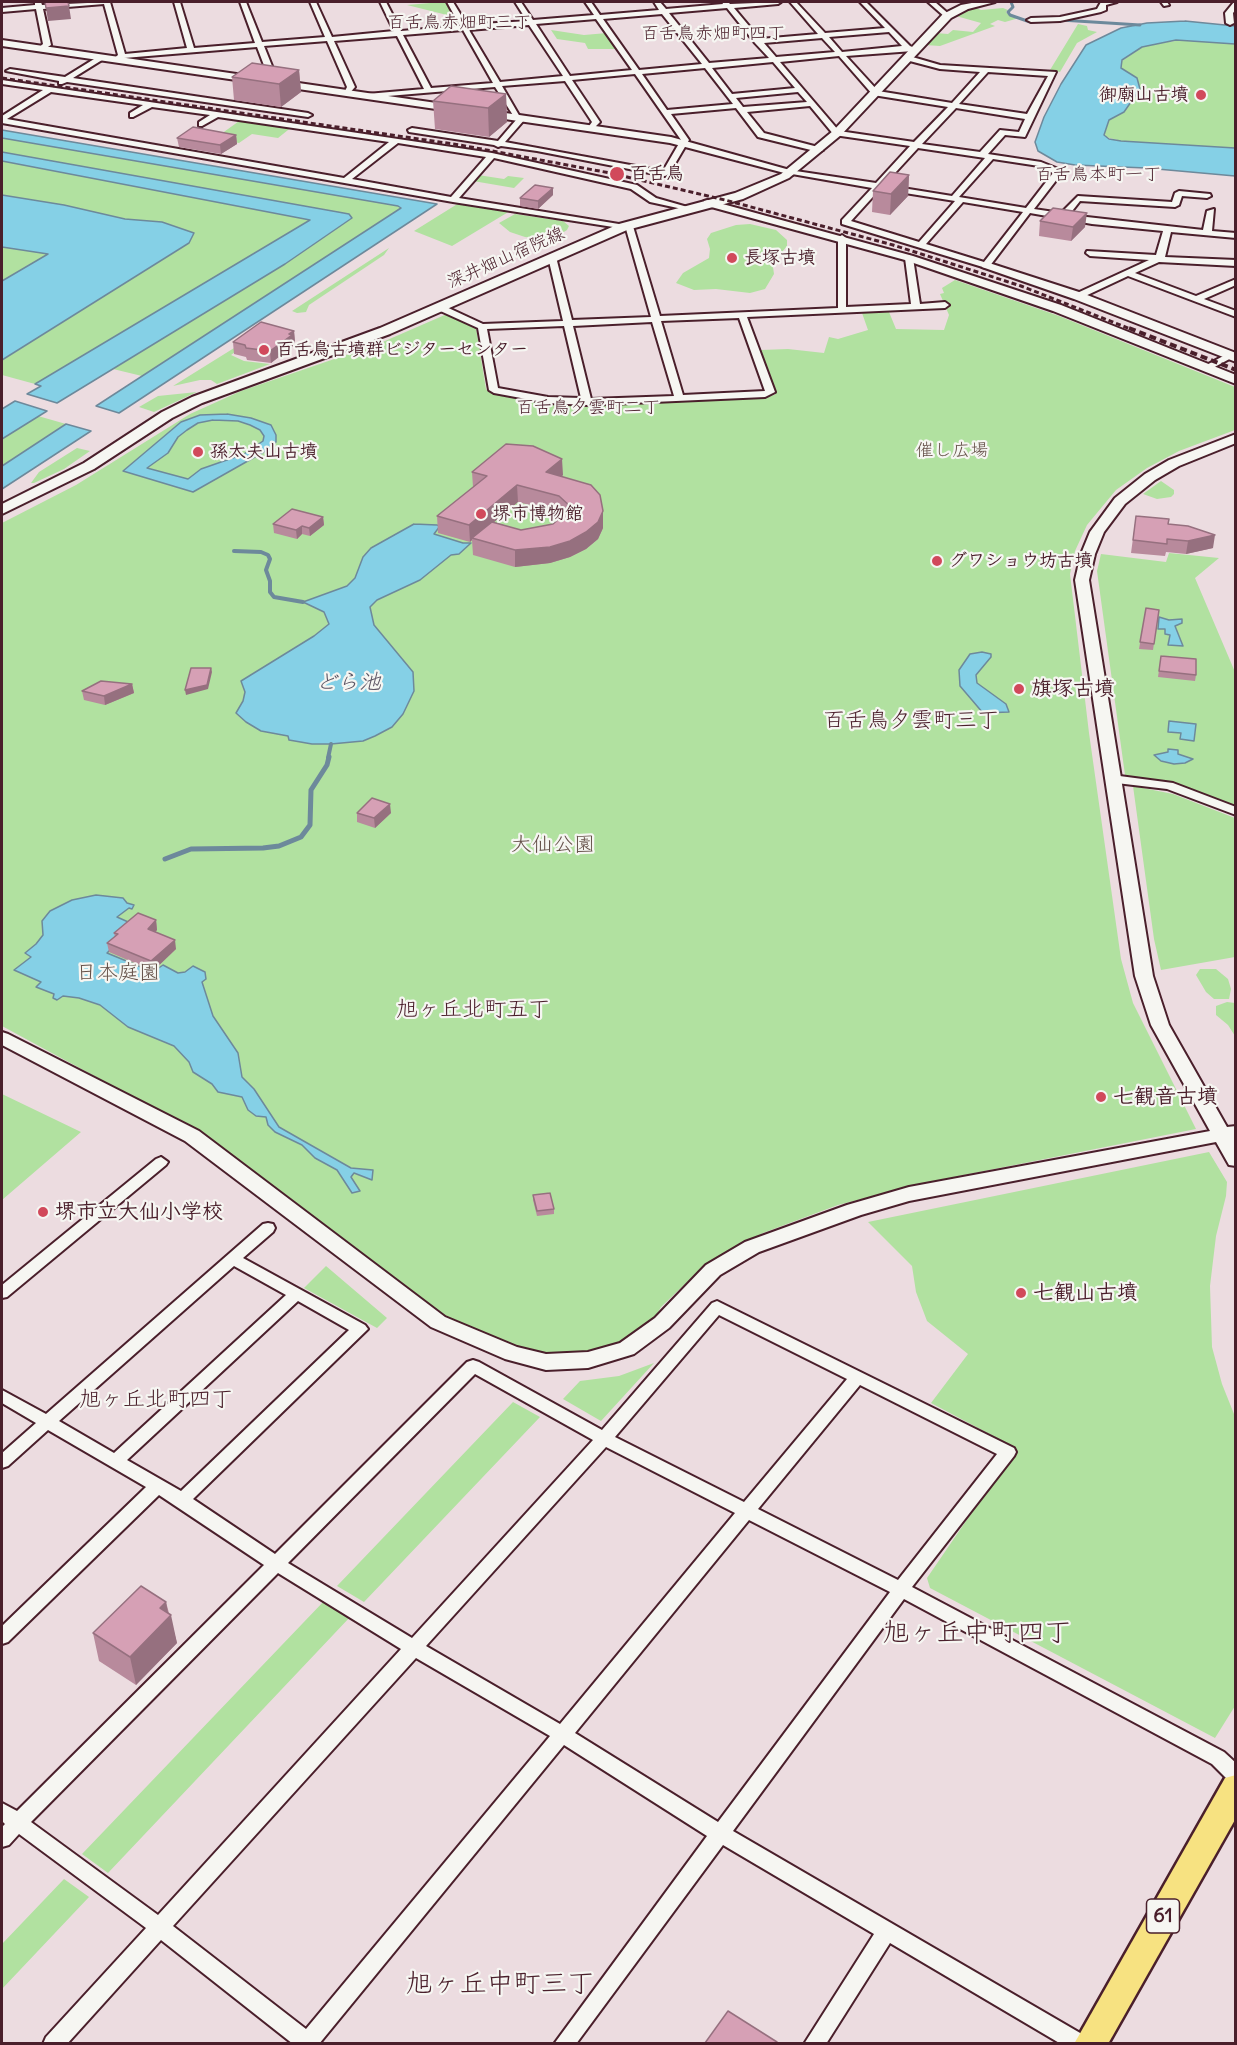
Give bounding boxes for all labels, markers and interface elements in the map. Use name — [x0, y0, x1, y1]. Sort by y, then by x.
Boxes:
district label: 百舌鳥赤畑町三丁 — [387, 12, 531, 34]
district label: 百舌鳥赤畑町四丁 — [641, 23, 785, 45]
place label: 御廟山古墳 — [1099, 84, 1189, 106]
marker: 御廟山古墳 — [1194, 88, 1208, 102]
place label: 百舌鳥 — [630, 163, 684, 185]
district label: 百舌鳥本町一丁 — [1035, 164, 1161, 186]
marker: 百舌鳥 — [608, 165, 626, 183]
street label: 深井畑山宿院線 — [444, 223, 568, 293]
place label: 長塚古墳 — [744, 247, 816, 269]
marker: 長塚古墳 — [725, 251, 739, 265]
place label: 百舌鳥古墳群ビジターセンター — [276, 339, 528, 361]
marker: 百舌鳥古墳群ビジターセンター — [257, 343, 271, 357]
district label: 百舌鳥夕雲町二丁 — [516, 397, 660, 419]
park label: 催し広場 — [916, 440, 988, 462]
place label: 孫太夫山古墳 — [210, 441, 318, 463]
marker: 孫太夫山古墳 — [191, 445, 205, 459]
place label: 堺市博物館 — [493, 503, 583, 525]
marker: 堺市博物館 — [474, 507, 488, 521]
place label: グワショウ坊古墳 — [949, 550, 1093, 572]
marker: グワショウ坊古墳 — [930, 554, 944, 568]
water label: どら池 — [315, 670, 381, 696]
place label: 旗塚古墳 — [1031, 676, 1115, 702]
marker: 旗塚古墳 — [1012, 682, 1026, 696]
district label: 百舌鳥夕雲町三丁 — [823, 708, 999, 734]
park label: 大仙公園 — [511, 832, 595, 858]
park label: 日本庭園 — [76, 960, 160, 986]
district label: 旭ヶ丘北町五丁 — [396, 997, 550, 1023]
place label: 七観音古墳 — [1113, 1084, 1218, 1110]
marker: 七観音古墳 — [1094, 1090, 1108, 1104]
place label: 堺市立大仙小学校 — [55, 1199, 223, 1225]
marker: 堺市立大仙小学校 — [36, 1205, 50, 1219]
place label: 七観山古墳 — [1033, 1280, 1138, 1306]
marker: 七観山古墳 — [1014, 1286, 1028, 1300]
district label: 旭ヶ丘北町四丁 — [79, 1387, 233, 1413]
district label: 旭ヶ丘中町四丁 — [883, 1617, 1071, 1649]
road number: 61 — [1146, 1899, 1180, 1933]
district label: 旭ヶ丘中町三丁 — [406, 1968, 594, 2000]

